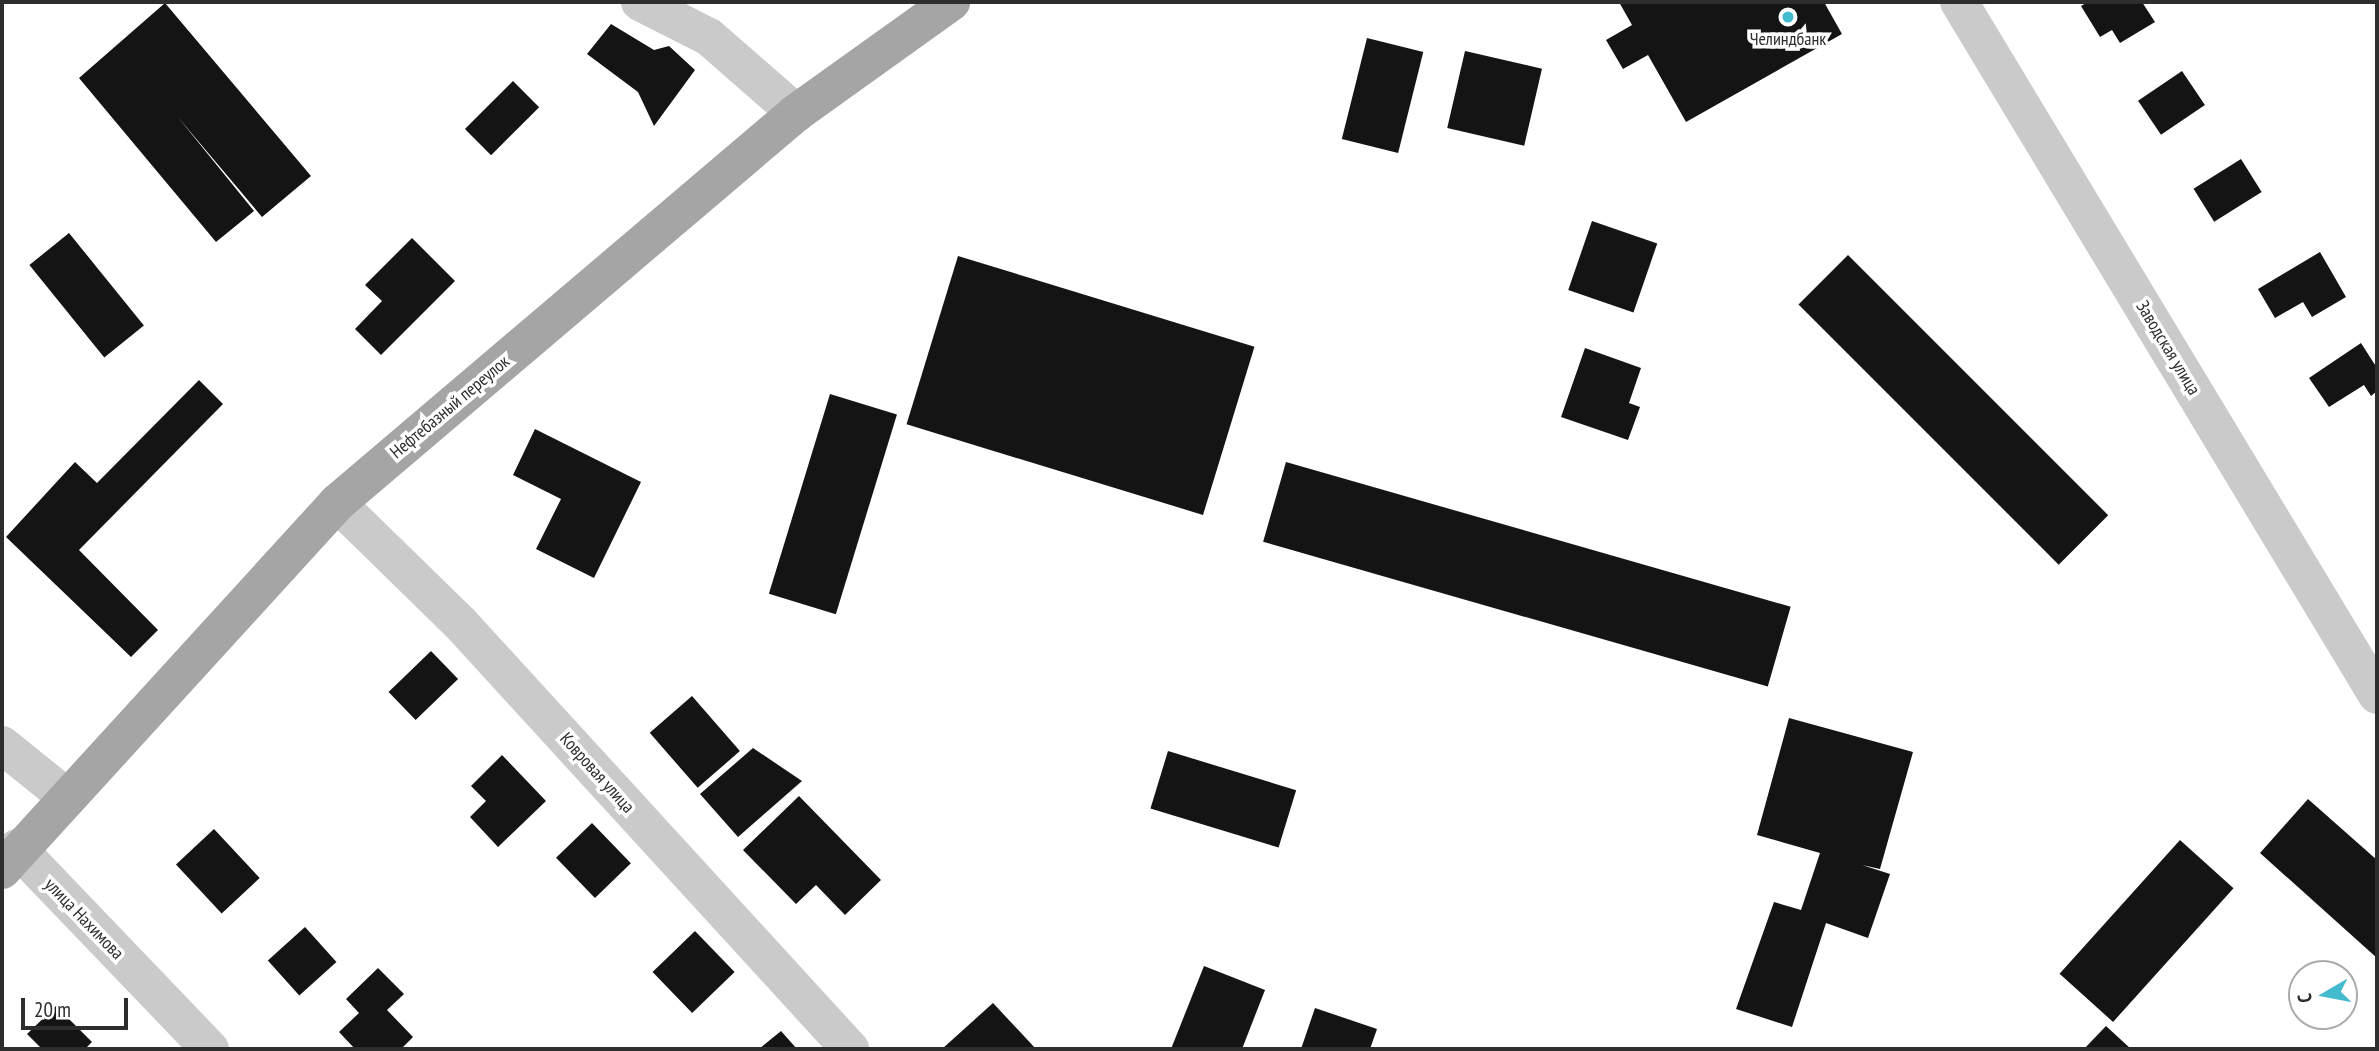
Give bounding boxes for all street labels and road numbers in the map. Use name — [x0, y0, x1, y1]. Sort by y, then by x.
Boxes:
street label: Заводская улица — [2131, 297, 2205, 399]
street label: Нефтебазный переулок — [386, 351, 514, 463]
street label: Ковровая улица — [555, 728, 639, 818]
street label: улица Нахимова — [40, 874, 128, 964]

